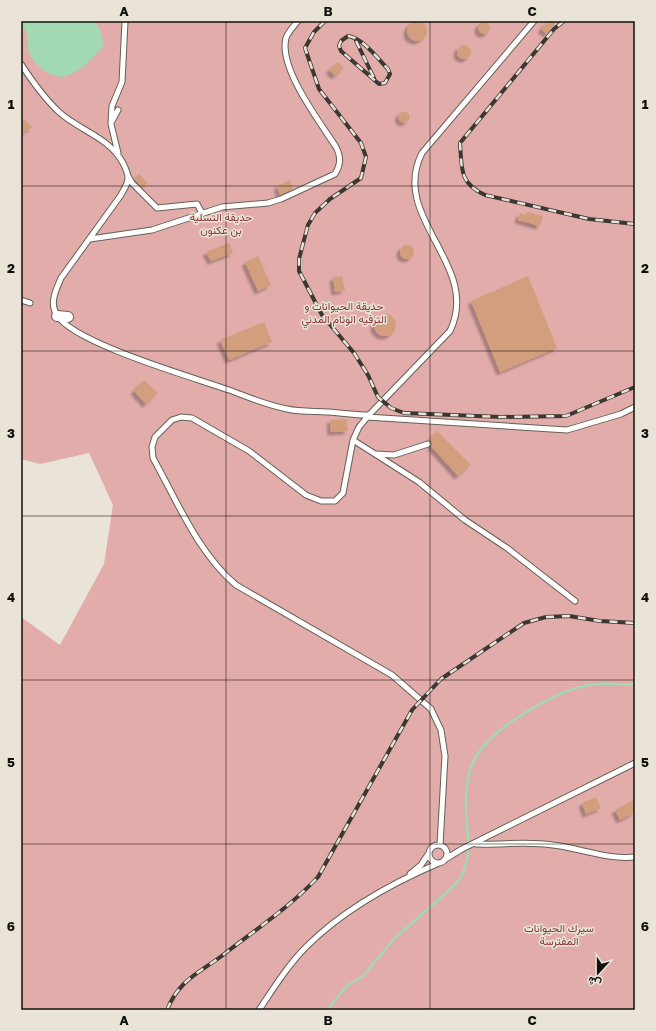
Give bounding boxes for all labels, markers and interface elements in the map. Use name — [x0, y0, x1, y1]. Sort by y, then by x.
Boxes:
text: A — [119, 3, 129, 19]
text: B — [323, 3, 333, 19]
text: C — [527, 3, 537, 19]
text: 1 — [8, 96, 15, 112]
text: 1 — [642, 96, 649, 112]
park label: حديقة التسلية بن عكنون — [190, 210, 252, 237]
text: 2 — [7, 260, 15, 276]
text: 2 — [641, 260, 649, 276]
park label: حديقة الحيوانات و الترفيه الوئام المدني — [302, 299, 386, 329]
text: 3 — [7, 425, 15, 441]
text: 3 — [641, 425, 649, 441]
text: 4 — [7, 589, 15, 605]
text: 4 — [641, 589, 649, 605]
text: 5 — [7, 754, 15, 770]
text: 5 — [641, 754, 649, 770]
text: 6 — [7, 918, 15, 934]
text: 6 — [641, 918, 649, 934]
park label: سيرك الحيوانات المفترسة — [524, 921, 594, 948]
north arrow — [578, 953, 618, 993]
text: ش — [586, 973, 603, 991]
text: A — [119, 1012, 129, 1028]
text: B — [323, 1012, 333, 1028]
text: C — [527, 1012, 537, 1028]

